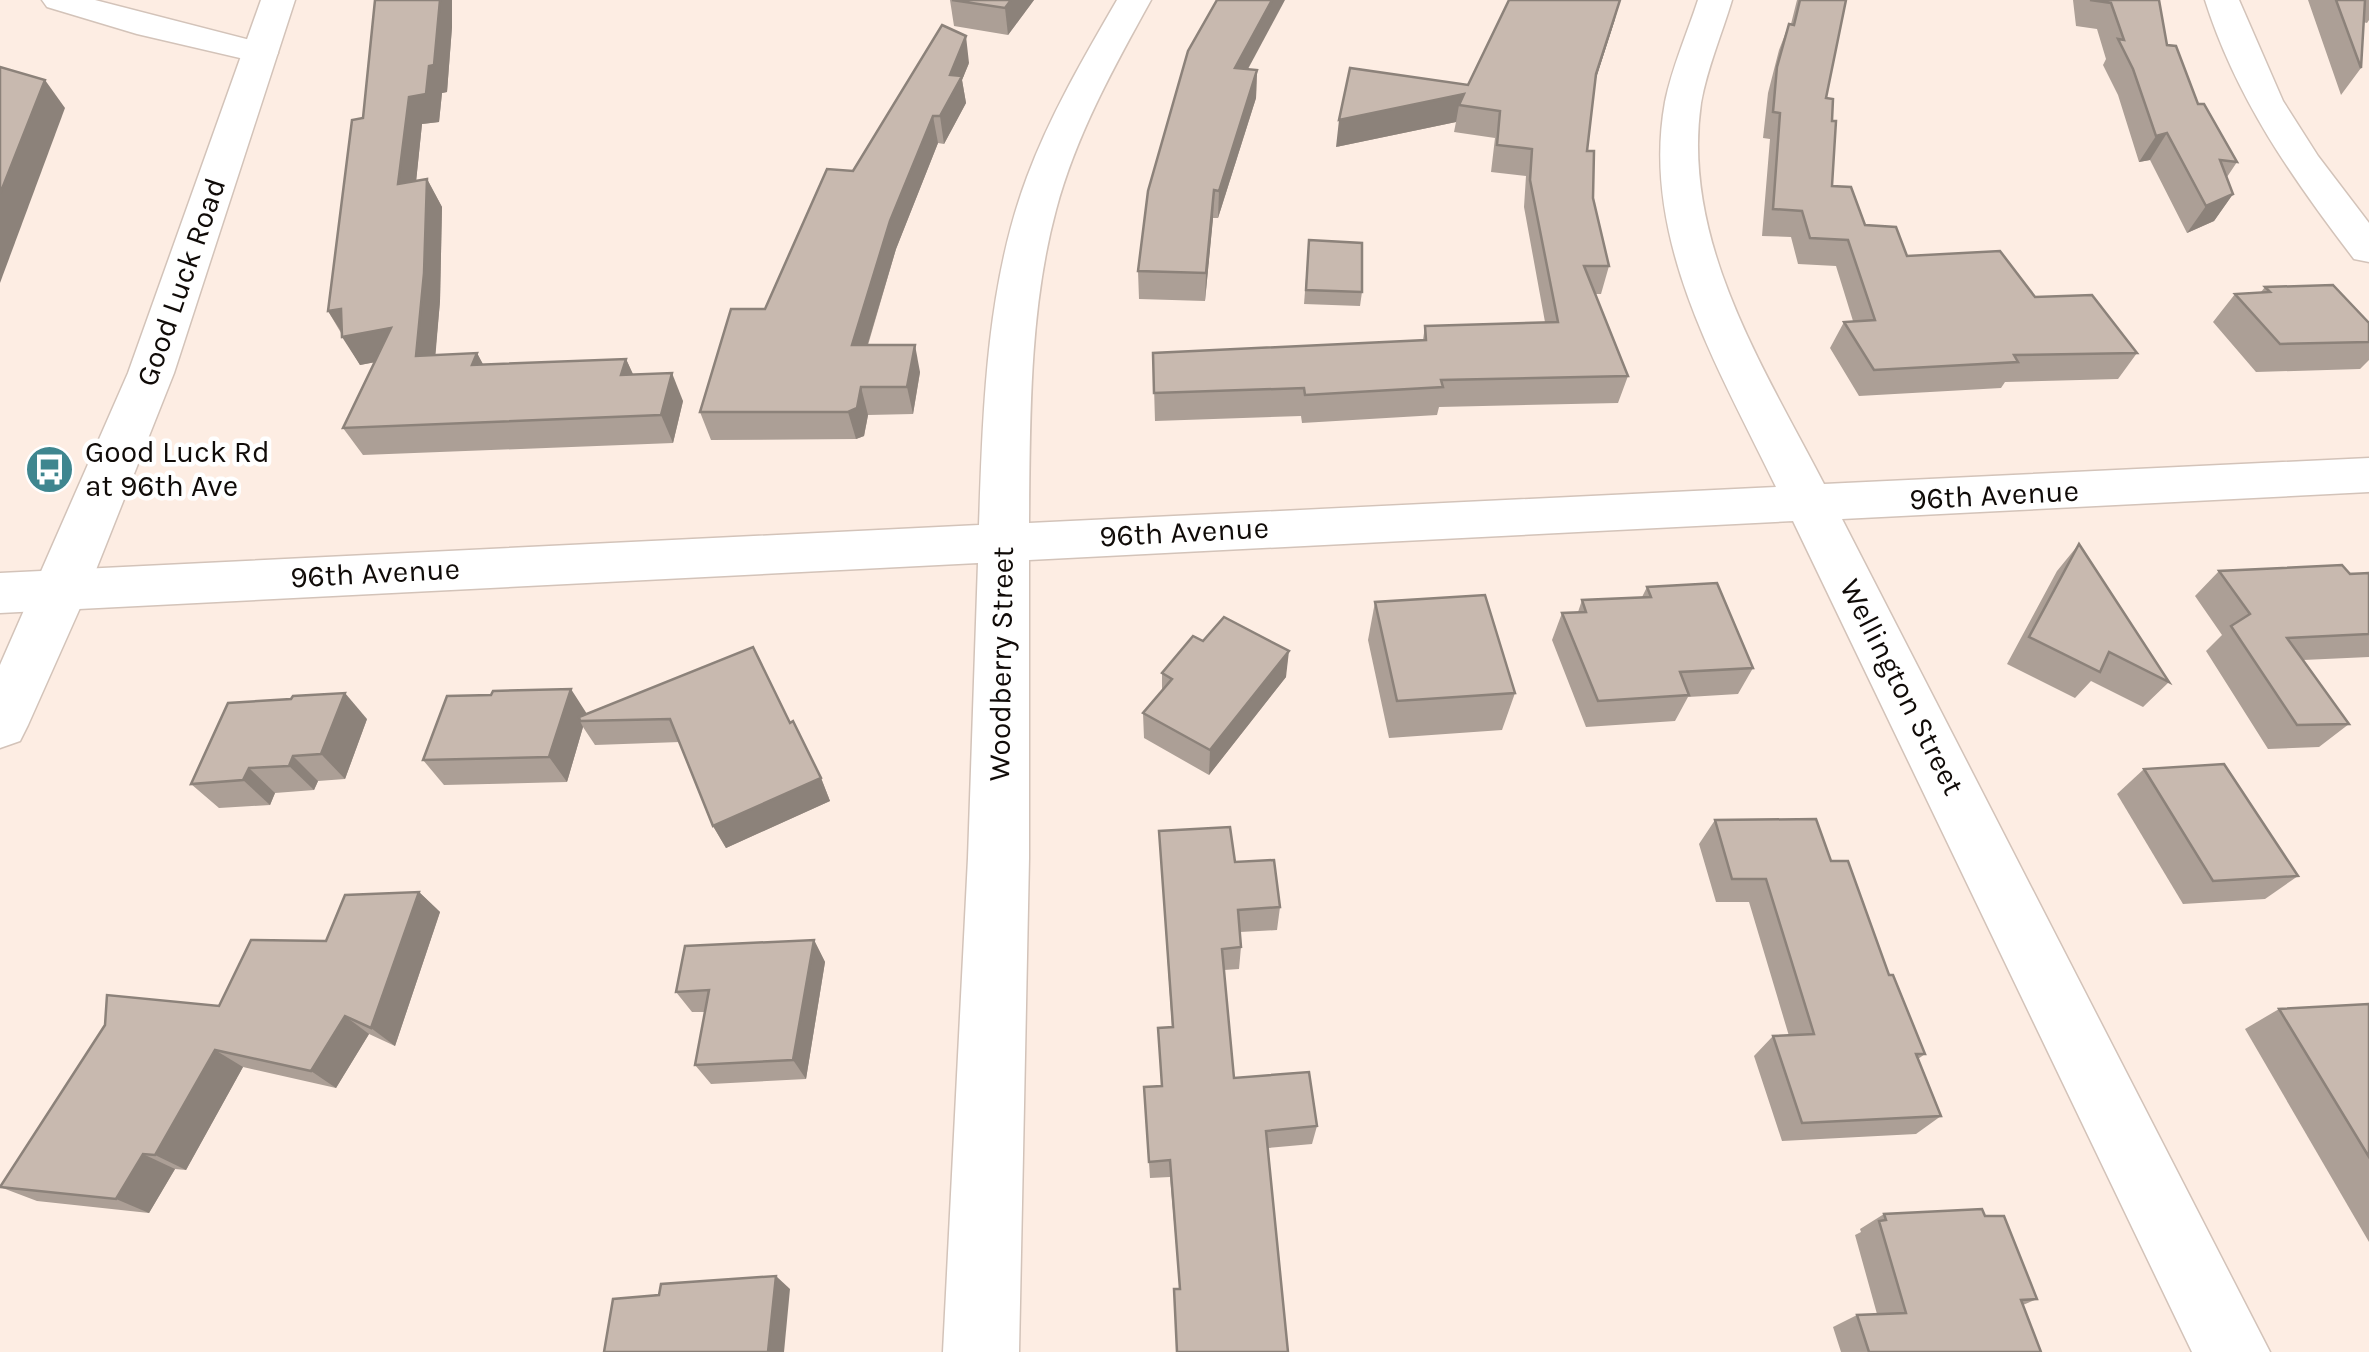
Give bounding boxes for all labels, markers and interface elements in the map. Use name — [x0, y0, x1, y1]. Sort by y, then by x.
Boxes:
street label: Good Luck Road — [129, 173, 233, 391]
place label: Good Luck Rd at 96th Ave — [85, 434, 270, 504]
bus stop icon: Good Luck Rd at 96th Ave — [24, 443, 76, 495]
street label: 96th Avenue — [1908, 473, 2080, 517]
street label: 96th Avenue — [1098, 510, 1270, 554]
street label: Woodberry Street — [981, 546, 1021, 782]
street label: 96th Avenue — [289, 551, 461, 595]
street label: Wellington Street — [1832, 573, 1972, 801]

